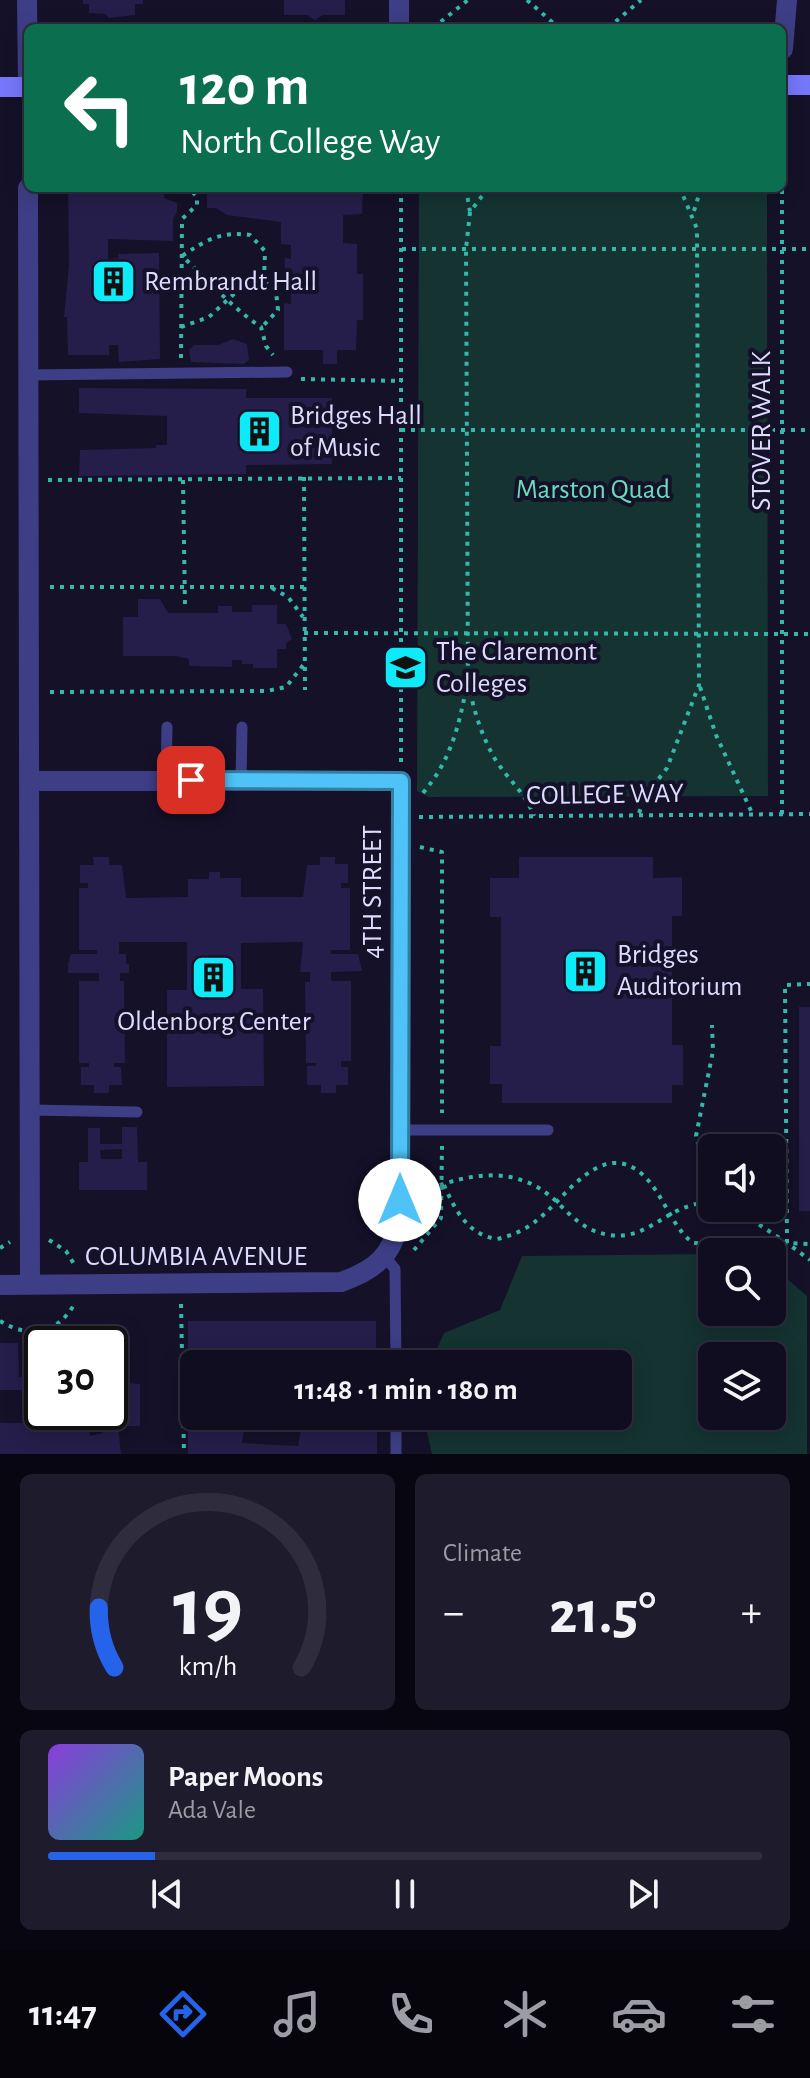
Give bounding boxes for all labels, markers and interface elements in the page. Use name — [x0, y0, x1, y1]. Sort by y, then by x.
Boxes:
icon: left — [48, 56, 152, 160]
text: 120 m — [180, 59, 309, 115]
text: North College Way — [180, 124, 440, 160]
building icon: Rembrandt Hall — [89, 258, 137, 306]
place label: Rembrandt Hall — [144, 268, 317, 296]
street label: STOVER WALK — [748, 350, 776, 511]
place label: Bridges Hall of Music — [290, 402, 422, 462]
building icon: Bridges Hall of Music — [235, 408, 283, 456]
park label: Marston Quad — [516, 476, 670, 504]
place label: The Claremont Colleges — [436, 638, 597, 698]
school or university icon: The Claremont Colleges — [381, 644, 429, 692]
pin — [157, 746, 225, 814]
icon: arrive — [169, 758, 213, 802]
street label: COLLEGE WAY — [526, 780, 684, 810]
street label: 4TH STREET — [359, 825, 387, 959]
place label: Bridges Auditorium — [617, 941, 742, 1001]
building icon: Bridges Auditorium — [562, 947, 610, 995]
building icon: Oldenborg Center — [190, 953, 238, 1001]
place label: Oldenborg Center — [117, 1008, 311, 1036]
map controls — [698, 1134, 786, 1430]
button: sound — [698, 1134, 786, 1222]
position arrow — [358, 1158, 442, 1242]
button: search — [698, 1238, 786, 1326]
street label: COLUMBIA AVENUE — [85, 1243, 307, 1271]
speed limit sign: 30 — [24, 1326, 128, 1430]
button: layers — [698, 1342, 786, 1430]
text: 11:48 · 1 min · 180 m — [294, 1375, 518, 1405]
text: Climate — [443, 1540, 522, 1566]
text: 19 — [172, 1567, 243, 1651]
text: 21.5° — [549, 1584, 656, 1644]
text: − — [443, 1591, 464, 1635]
text: + — [741, 1591, 762, 1635]
text: km/h — [178, 1652, 237, 1681]
text: Paper Moons — [168, 1762, 323, 1792]
text: Ada Vale — [168, 1797, 256, 1823]
icon: previous — [145, 1872, 189, 1916]
icon: pause — [383, 1872, 427, 1916]
icon: next — [621, 1872, 665, 1916]
icon: directions — [155, 1986, 211, 2042]
icon: music — [269, 1986, 325, 2042]
icon: phone — [383, 1986, 439, 2042]
icon: climate — [497, 1986, 553, 2042]
icon: car — [611, 1986, 667, 2042]
icon: filters — [725, 1986, 781, 2042]
text: 11:47 — [29, 1996, 97, 2032]

